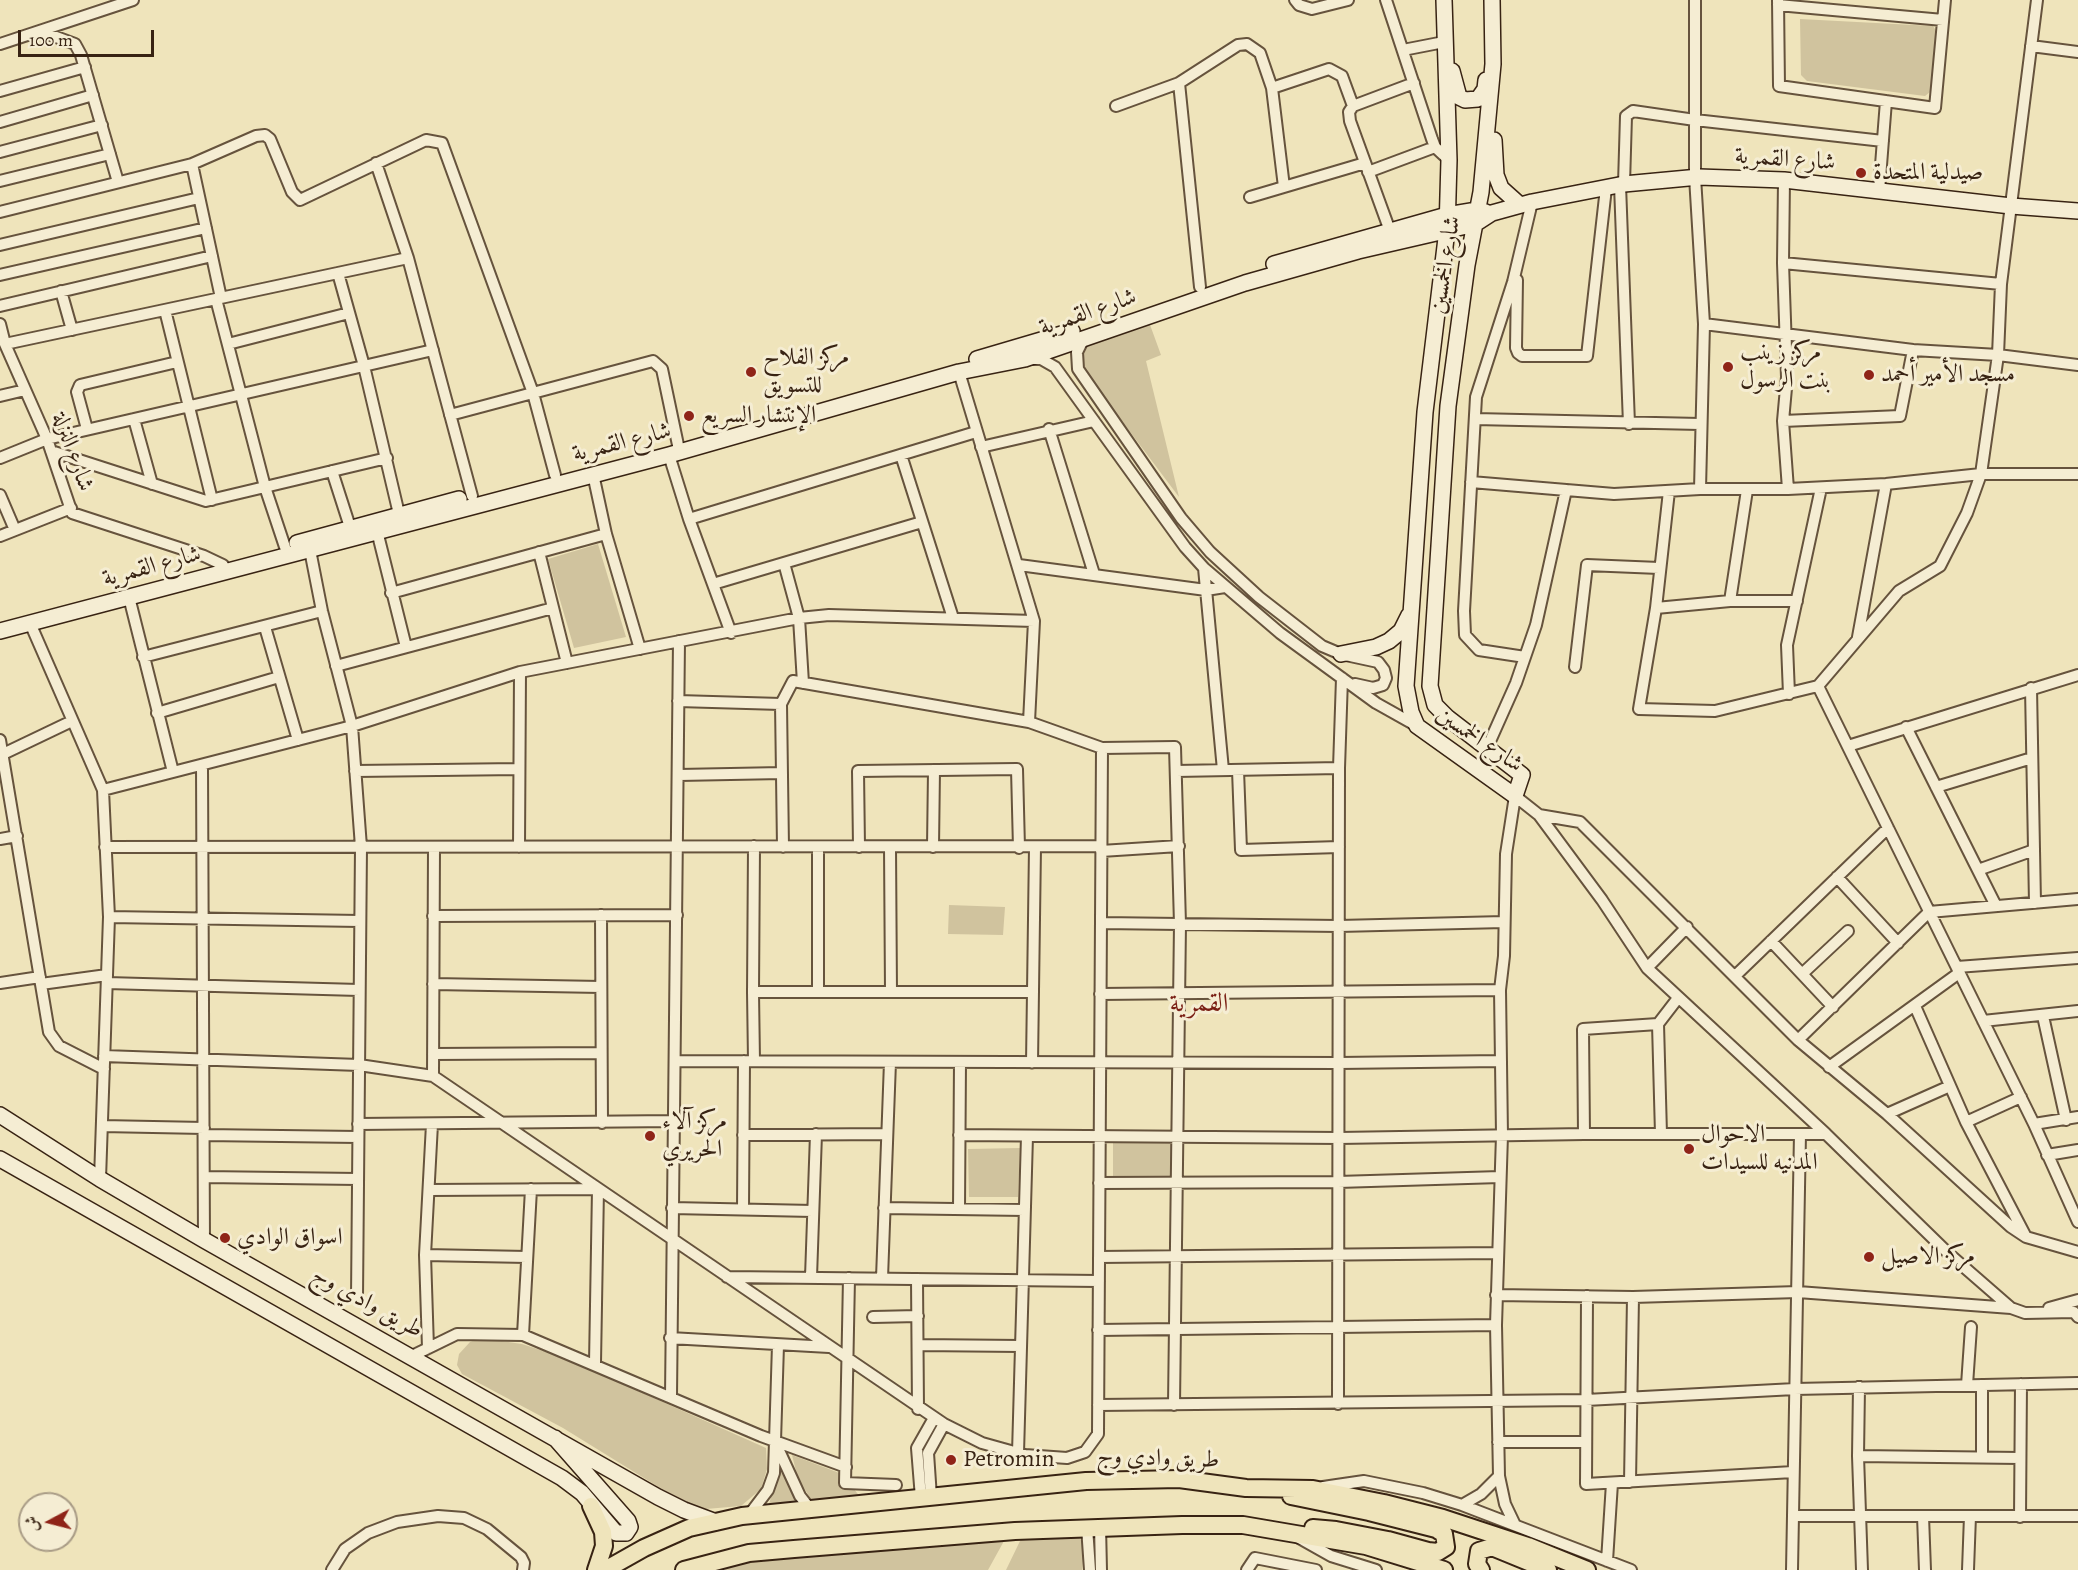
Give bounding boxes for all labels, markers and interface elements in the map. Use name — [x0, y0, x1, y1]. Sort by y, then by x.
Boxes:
scale bar — [21, 18, 158, 56]
text: 100 m — [29, 28, 73, 52]
street label: شارع القمرية — [1734, 142, 1836, 178]
place label: صيدلية المتحدة — [1873, 159, 1983, 187]
marker: صيدلية المتحدة — [1854, 166, 1868, 180]
street label: شارع الخمسين — [1424, 214, 1468, 316]
street label: شارع القمرية — [1036, 283, 1140, 343]
place label: مركز زينب بنت الرسول — [1740, 339, 1831, 395]
place label: مركز الفلاح للتسويق — [763, 344, 849, 400]
marker: مركز زينب بنت الرسول — [1721, 360, 1735, 374]
place label: مسجد الأمير أحمد — [1881, 361, 2015, 389]
marker: مركز الفلاح للتسويق — [744, 365, 758, 379]
marker: مسجد الأمير أحمد — [1862, 368, 1876, 382]
place label: الإنتشار السريع — [701, 402, 816, 430]
street label: شارع النزلة — [44, 409, 100, 495]
marker: الإنتشار السريع — [682, 409, 696, 423]
street label: شارع القمرية — [570, 417, 674, 469]
street label: شارع القمرية — [100, 540, 204, 594]
street label: شارع الخمسين — [1430, 700, 1528, 780]
district label: القمرية — [1170, 989, 1228, 1021]
place label: مركز آلاء الحريري — [662, 1108, 727, 1164]
place label: الاحوال المدنيه للسيدات — [1701, 1121, 1818, 1177]
marker: مركز آلاء الحريري — [643, 1129, 657, 1143]
marker: الاحوال المدنيه للسيدات — [1682, 1142, 1696, 1156]
place label: اسواق الوادي — [237, 1224, 343, 1252]
marker: اسواق الوادي — [218, 1231, 232, 1245]
place label: مركز الاصيل — [1881, 1243, 1975, 1271]
marker: مركز الاصيل — [1862, 1250, 1876, 1264]
street label: طريق وادي وج — [306, 1261, 428, 1345]
street label: طريق وادي وج — [1096, 1442, 1220, 1476]
place label: Petromin — [963, 1446, 1055, 1474]
marker: Petromin — [944, 1453, 958, 1467]
north arrow — [18, 1492, 78, 1552]
text: ش — [20, 1515, 44, 1533]

